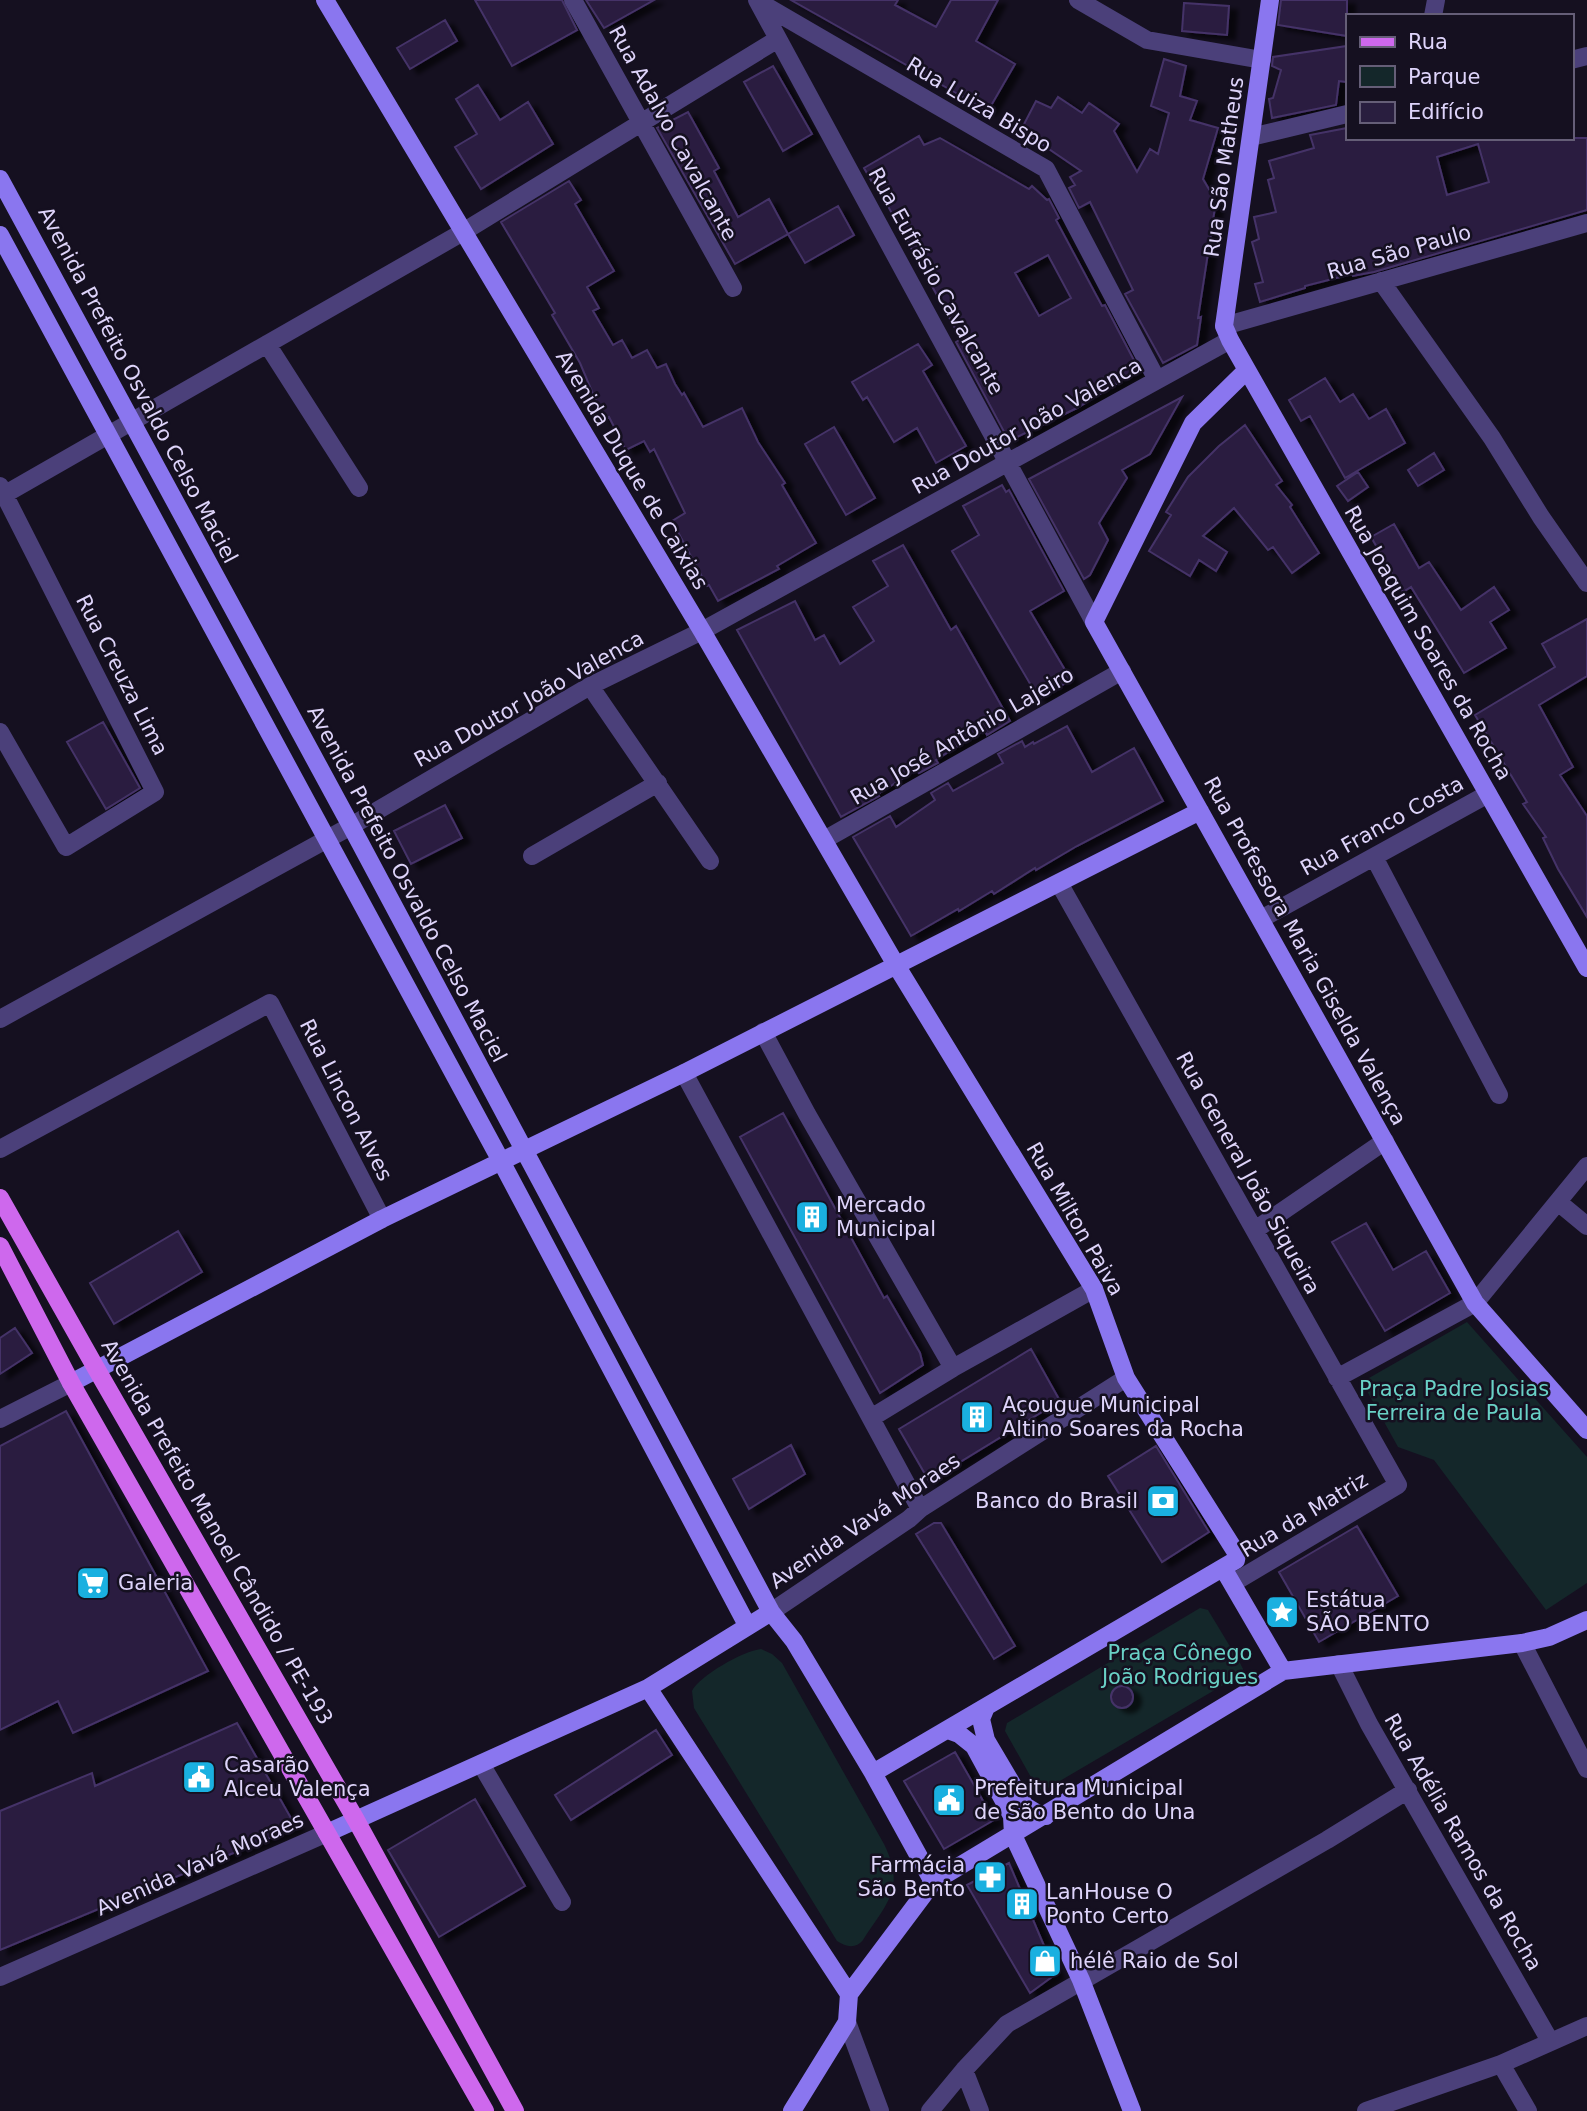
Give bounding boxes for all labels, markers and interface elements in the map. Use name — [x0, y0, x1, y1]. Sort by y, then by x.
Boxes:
legend — [1346, 14, 1573, 140]
street label: Rua Adalvo Cavalcante — [604, 21, 742, 245]
text: Rua — [1408, 30, 1448, 54]
street label: Rua Luiza Bispo — [902, 52, 1056, 158]
text: Parque — [1408, 65, 1480, 89]
street label: Rua São Matheus — [1199, 75, 1249, 259]
text: Edifício — [1408, 100, 1484, 124]
street label: Rua Eufrásio Cavalcante — [863, 163, 1009, 399]
street label: Avenida Prefeito Osvaldo Celso Maciel — [33, 203, 243, 567]
street label: Rua São Paulo — [1324, 220, 1474, 284]
street label: Avenida Duque de Caixias — [551, 346, 713, 594]
street label: Rua Doutor João Valenca — [908, 353, 1146, 499]
street label: Rua Joaquim Soares da Rocha — [1339, 502, 1517, 784]
street label: Rua Creuza Lima — [71, 591, 173, 759]
street label: Rua Doutor João Valenca — [410, 626, 648, 772]
street label: Rua José Antônio Lajeiro — [846, 662, 1078, 810]
street label: Avenida Prefeito Osvaldo Celso Maciel — [302, 702, 512, 1066]
street label: Rua Franco Costa — [1296, 771, 1468, 881]
street label: Rua Professora Maria Giselda Valença — [1199, 773, 1411, 1129]
street label: Rua Lincon Alves — [295, 1015, 397, 1185]
street label: Rua General João Siqueira — [1171, 1048, 1325, 1298]
street label: Rua Milton Paiva — [1021, 1138, 1129, 1300]
place label: Mercado Municipal — [836, 1193, 936, 1241]
building icon: Mercado Municipal — [793, 1198, 831, 1236]
street label: Avenida Prefeito Manoel Cândido / PE-193 — [96, 1335, 338, 1729]
park label: Praça Padre Josias Ferreira de Paula — [1359, 1377, 1549, 1425]
place label: Açougue Municipal Altino Soares da Rocha — [1002, 1393, 1244, 1441]
building icon: Açougue Municipal Altino Soares da Rocha — [958, 1398, 996, 1436]
street label: Avenida Vavá Moraes — [765, 1448, 965, 1594]
street label: Rua da Matriz — [1236, 1468, 1372, 1562]
bank icon: Banco do Brasil — [1144, 1482, 1182, 1520]
place label: Banco do Brasil — [975, 1489, 1138, 1513]
supermarket icon: Galeria — [74, 1564, 112, 1602]
place label: Galeria — [118, 1571, 193, 1595]
place label: Estátua SÃO BENTO — [1306, 1588, 1430, 1636]
place icon: Estátua SÃO BENTO — [1263, 1593, 1301, 1631]
park label: Praça Cônego João Rodrigues — [1100, 1641, 1258, 1689]
street label: Rua Adélia Ramos da Rocha — [1379, 1709, 1547, 1975]
place label: Casarão Alceu Valença — [224, 1753, 371, 1801]
public building icon: Casarão Alceu Valença — [180, 1758, 218, 1796]
place label: Prefeitura Municipal de São Bento do Una — [974, 1776, 1195, 1824]
public building icon: Prefeitura Municipal de São Bento do Una — [930, 1781, 968, 1819]
street label: Avenida Vavá Moraes — [93, 1807, 307, 1921]
place label: Farmácia São Bento — [858, 1853, 965, 1901]
pharmacy icon: Farmácia São Bento — [971, 1858, 1009, 1896]
place label: LanHouse O Ponto Certo — [1046, 1880, 1173, 1928]
building icon: LanHouse O Ponto Certo — [1003, 1885, 1041, 1923]
shop icon: hélê Raio de Sol — [1026, 1942, 1064, 1980]
place label: hélê Raio de Sol — [1070, 1949, 1239, 1973]

